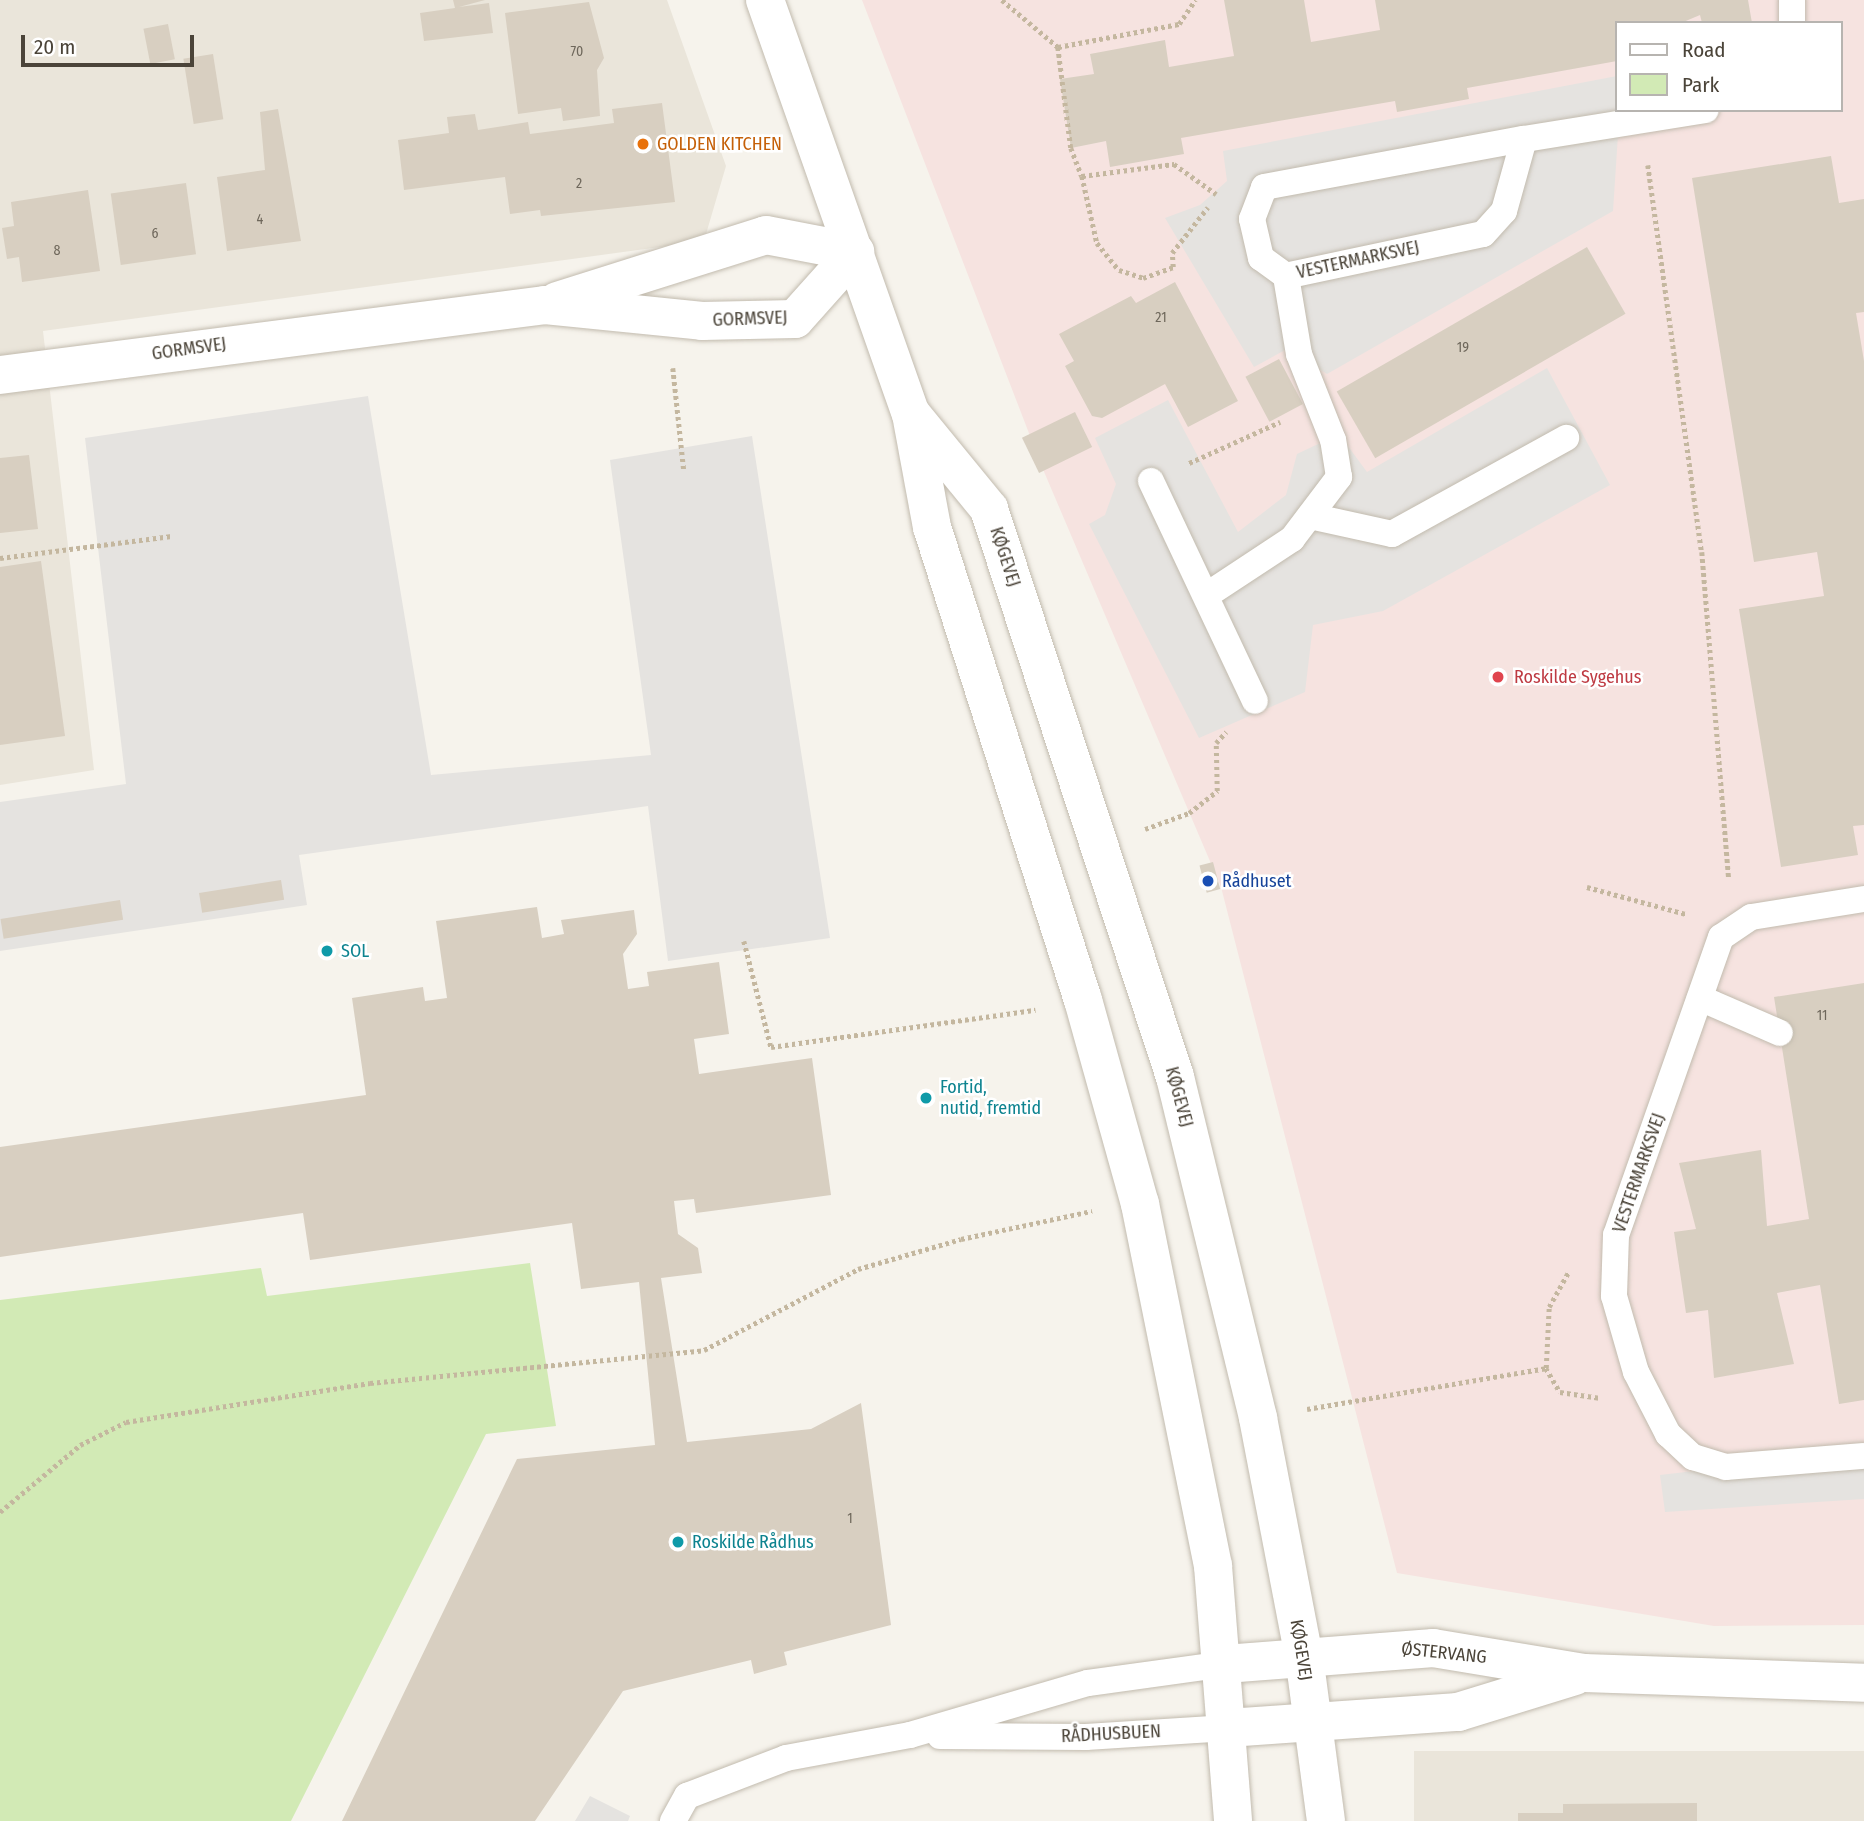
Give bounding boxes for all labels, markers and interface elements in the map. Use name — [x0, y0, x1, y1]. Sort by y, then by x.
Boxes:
scale bar — [24, 21, 198, 65]
legend — [1616, 21, 1843, 112]
text: 20 m — [34, 34, 75, 60]
text: Road — [1682, 37, 1726, 63]
house number: 70 — [571, 44, 583, 60]
text: Park — [1682, 72, 1719, 98]
place label: GOLDEN KITCHEN — [657, 133, 782, 155]
marker: GOLDEN KITCHEN — [635, 136, 651, 152]
house number: 2 — [576, 176, 582, 192]
house number: 4 — [257, 212, 263, 228]
house number: 6 — [152, 226, 158, 242]
street label: VESTERMARKSVEJ — [1295, 236, 1421, 284]
house number: 8 — [54, 243, 60, 259]
street label: GORMSVEJ — [712, 307, 788, 331]
house number: 21 — [1155, 310, 1167, 326]
street label: GORMSVEJ — [150, 333, 228, 365]
house number: 19 — [1457, 340, 1469, 356]
street label: KØGEVEJ — [985, 524, 1025, 590]
place label: Roskilde Sygehus — [1514, 666, 1641, 688]
marker: Roskilde Sygehus — [1488, 667, 1508, 687]
place label: Rådhuset — [1222, 870, 1291, 892]
marker: Rådhuset — [1200, 873, 1216, 889]
place label: SOL — [341, 940, 369, 962]
marker: SOL — [319, 943, 335, 959]
house number: 11 — [1817, 1008, 1827, 1024]
street label: KØGEVEJ — [1161, 1064, 1197, 1130]
place label: Fortid, nutid, fremtid — [940, 1077, 1041, 1120]
marker: Fortid, nutid, fremtid — [918, 1090, 934, 1106]
street label: VESTERMARKSVEJ — [1608, 1110, 1670, 1236]
house number: 1 — [847, 1511, 853, 1527]
place label: Roskilde Rådhus — [692, 1531, 814, 1553]
marker: Roskilde Rådhus — [670, 1534, 686, 1550]
street label: KØGEVEJ — [1286, 1618, 1316, 1682]
street label: ØSTERVANG — [1400, 1638, 1488, 1668]
street label: RÅDHUSBUEN — [1061, 1721, 1161, 1747]

